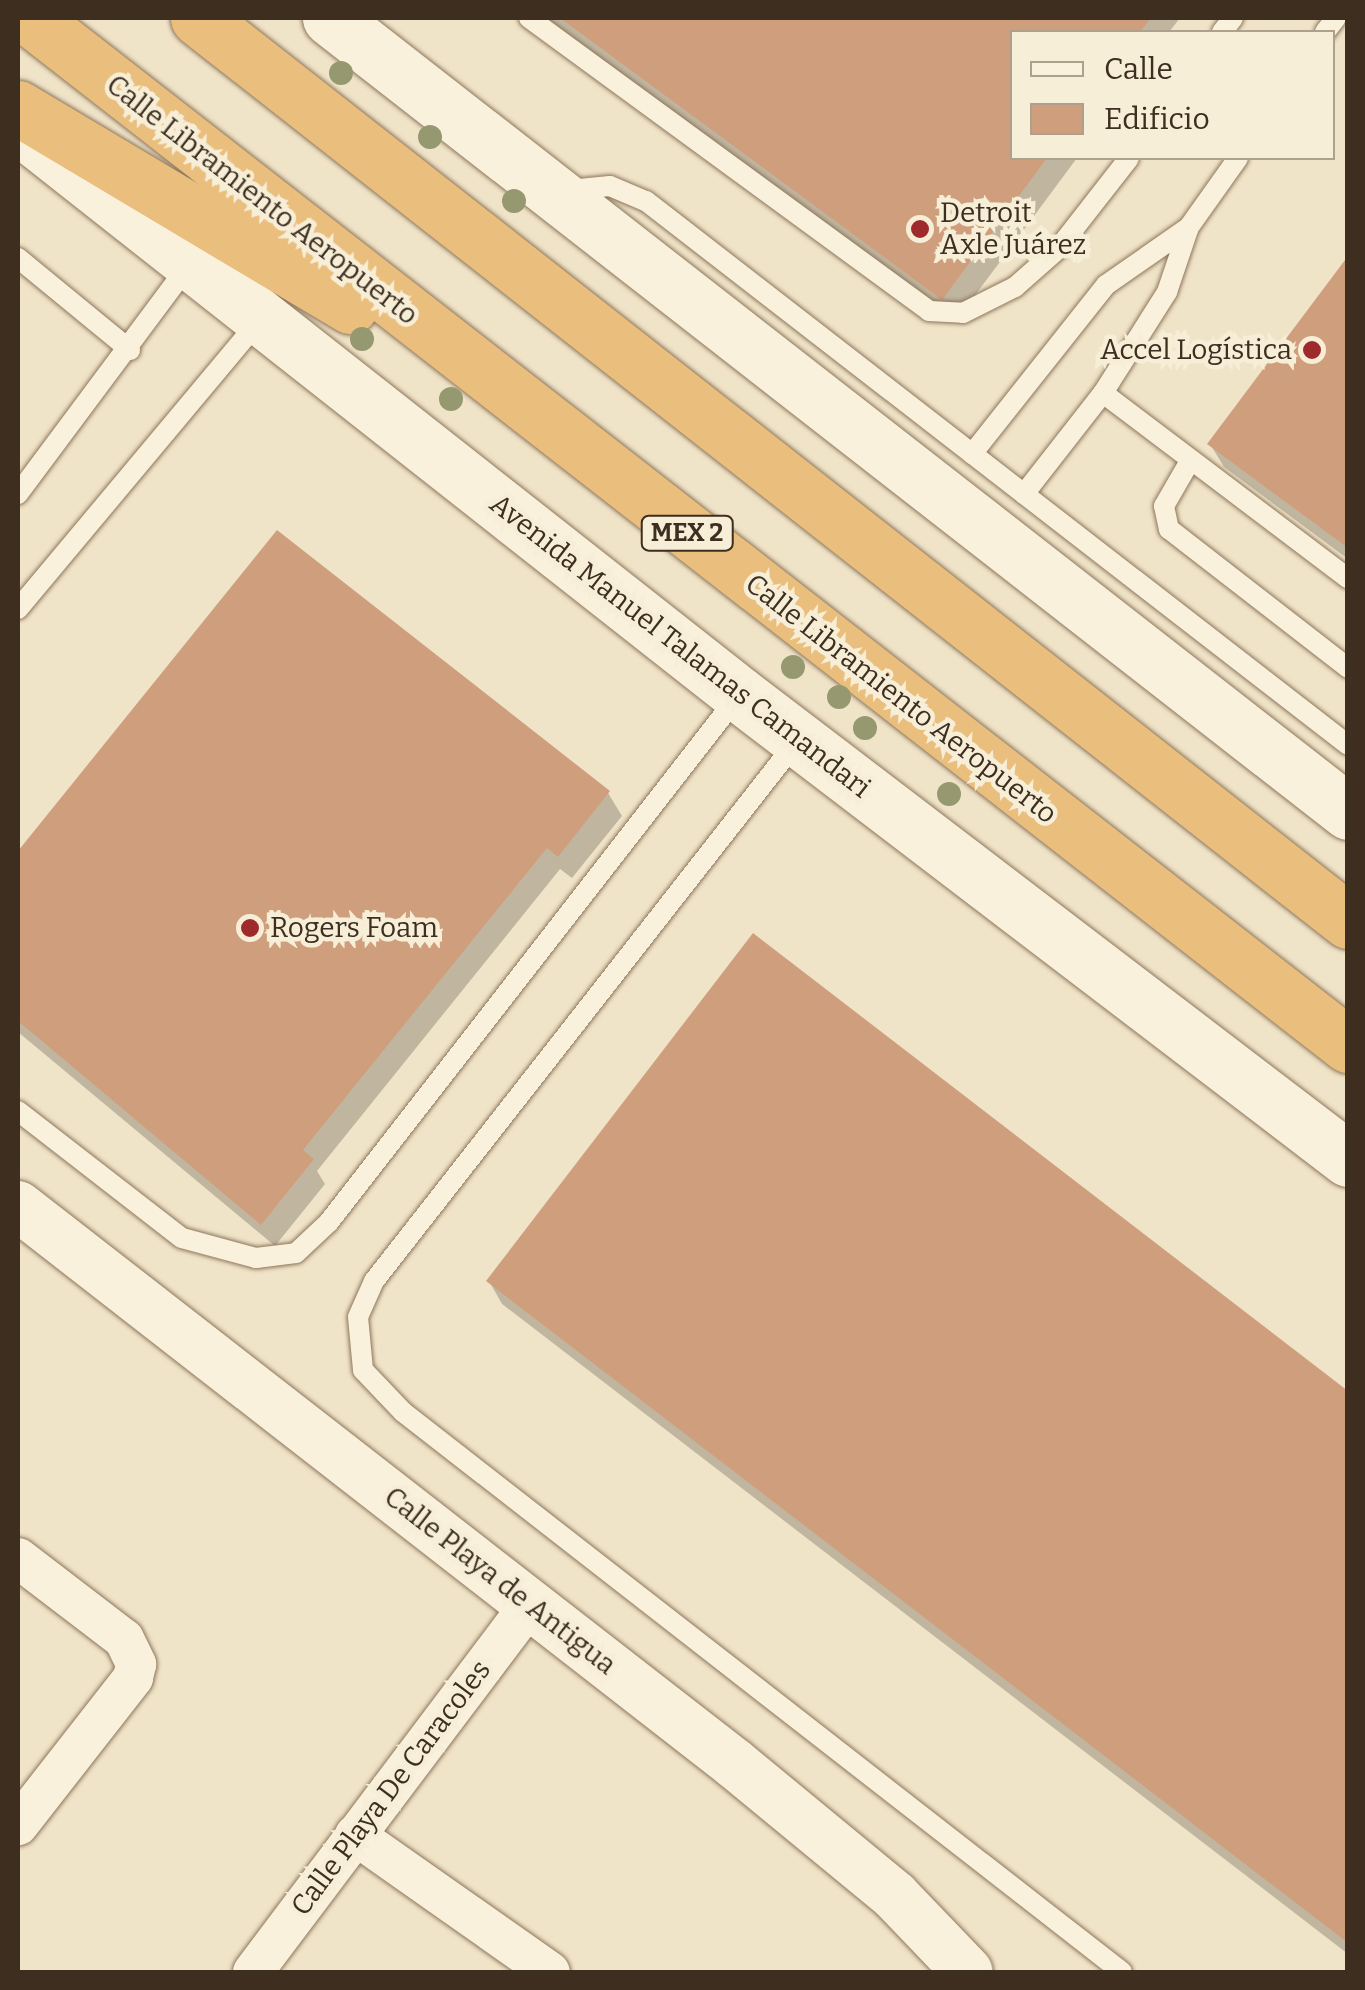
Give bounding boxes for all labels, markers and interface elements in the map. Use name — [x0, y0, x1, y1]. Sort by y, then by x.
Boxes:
legend — [1010, 30, 1335, 160]
text: Calle — [1104, 51, 1173, 87]
street label: Calle Libramiento Aeropuerto — [100, 68, 424, 332]
text: Edificio — [1104, 101, 1210, 137]
place label: Detroit Axle Juárez — [940, 196, 1086, 262]
marker: Detroit Axle Juárez — [909, 218, 931, 240]
place label: Accel Logística — [1100, 333, 1292, 367]
marker: Accel Logística — [1301, 339, 1323, 361]
street label: Avenida Manuel Talamas Camandari — [483, 487, 877, 805]
road number: MEX 2 — [640, 513, 734, 553]
street label: Calle Libramiento Aeropuerto — [739, 567, 1063, 831]
place label: Rogers Foam — [270, 911, 438, 945]
marker: Rogers Foam — [239, 917, 261, 939]
street label: Calle Playa de Antigua — [377, 1480, 623, 1682]
street label: Calle Playa De Caracoles — [284, 1654, 498, 1922]

